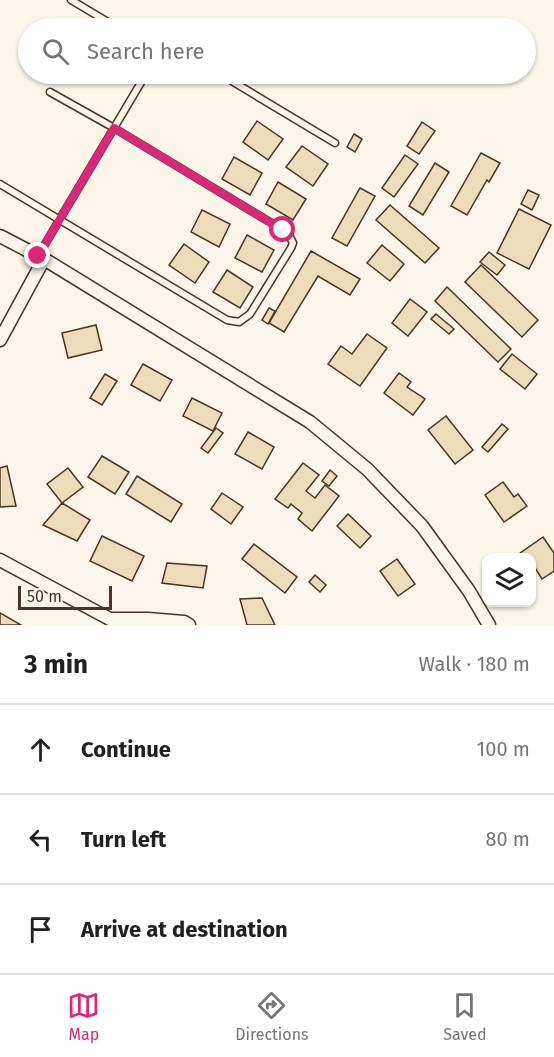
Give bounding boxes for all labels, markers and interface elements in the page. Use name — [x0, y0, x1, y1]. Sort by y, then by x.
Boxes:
search box — [18, 18, 536, 84]
icon: search — [39, 35, 72, 68]
text: Search here — [87, 38, 205, 65]
route start — [269, 216, 295, 242]
route end — [24, 242, 50, 268]
map controls — [482, 553, 536, 607]
button: layers — [482, 553, 536, 607]
scale bar — [18, 583, 112, 610]
text: 50 m — [27, 587, 62, 606]
text: 3 min — [24, 649, 88, 680]
text: Walk · 180 m — [419, 652, 530, 676]
icon: ahead — [24, 733, 57, 766]
text: Continue — [81, 736, 171, 763]
text: 100 m — [477, 737, 530, 761]
icon: left — [24, 823, 57, 856]
text: Turn left — [81, 826, 166, 853]
text: 80 m — [485, 827, 530, 851]
icon: arrive — [24, 913, 57, 946]
text: Arrive at destination — [81, 916, 288, 943]
tab: Map — [67, 989, 100, 1044]
tab: Directions — [235, 989, 309, 1044]
tab: Saved — [443, 989, 487, 1044]

